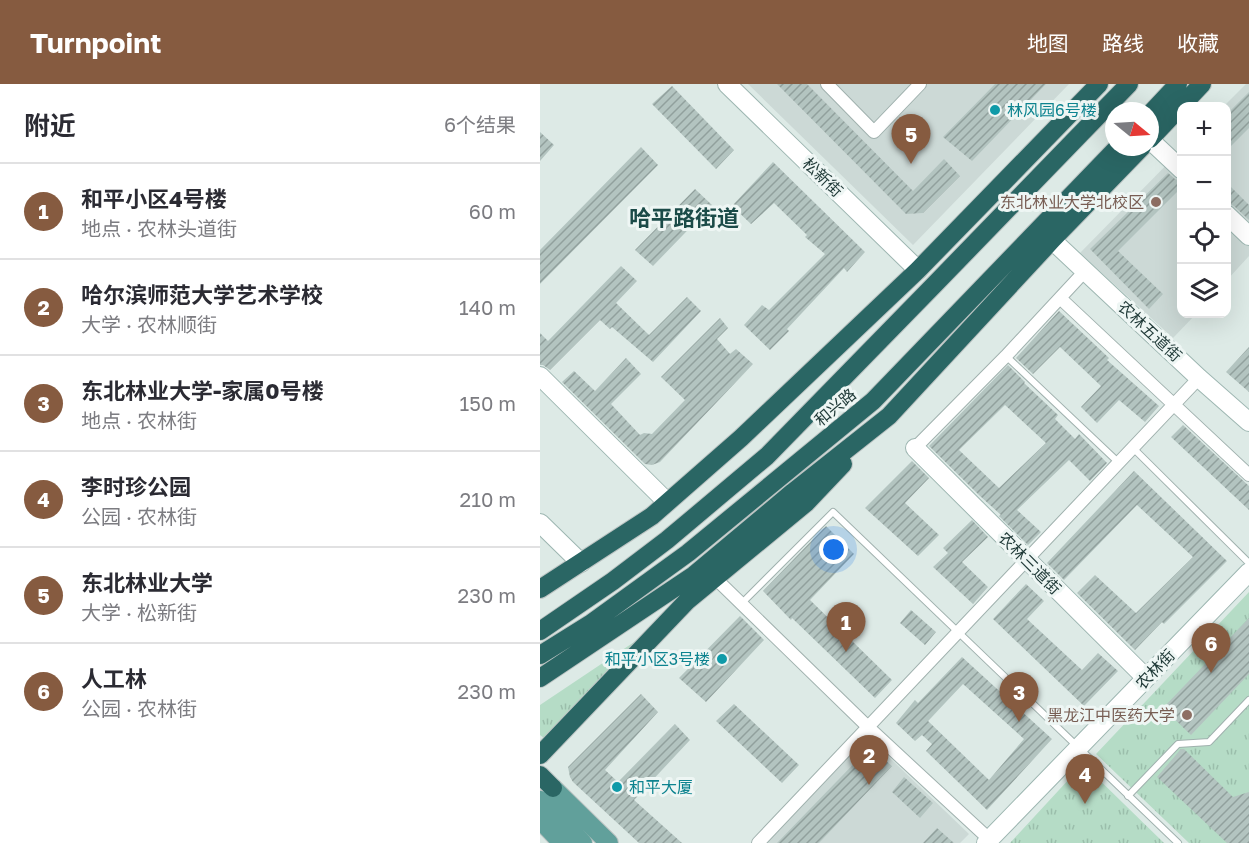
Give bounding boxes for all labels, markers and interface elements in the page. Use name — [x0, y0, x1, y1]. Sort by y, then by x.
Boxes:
text: Turnpoint — [30, 26, 161, 59]
text: 地图 — [1027, 30, 1069, 56]
text: 路线 — [1102, 30, 1144, 56]
text: 收藏 — [1177, 30, 1219, 56]
place label: 林风园6号楼 — [1007, 100, 1097, 120]
north arrow — [1105, 102, 1159, 156]
map controls — [1177, 102, 1231, 318]
button: + — [1177, 102, 1231, 156]
marker: 林风园6号楼 — [988, 103, 1002, 117]
text: 附近 — [24, 110, 76, 141]
text: 6个结果 — [444, 112, 516, 136]
pin: 5 — [892, 115, 931, 164]
street label: 松新街 — [799, 153, 847, 201]
button: − — [1177, 156, 1231, 210]
text: 和平小区4号楼 — [81, 185, 227, 212]
place label: 东北林业大学北校区 — [1000, 192, 1144, 212]
marker: 东北林业大学北校区 — [1149, 195, 1163, 209]
text: 1 — [38, 199, 49, 223]
text: 60 m — [469, 199, 516, 223]
district label: 哈平路街道 — [629, 204, 739, 231]
button: locate — [1177, 210, 1231, 264]
text: 地点 · 农林头道街 — [81, 216, 237, 240]
button: layers — [1177, 264, 1231, 318]
text: 哈尔滨师范大学艺术学校 — [81, 281, 323, 308]
text: 2 — [37, 295, 50, 319]
text: 140 m — [459, 295, 516, 319]
street label: 农林五道街 — [1114, 296, 1186, 366]
text: 大学 · 农林顺街 — [81, 312, 217, 336]
text: 东北林业大学-家属0号楼 — [81, 377, 324, 404]
street label: 和兴路 — [810, 384, 860, 430]
text: 3 — [37, 391, 50, 415]
text: 150 m — [460, 391, 516, 415]
text: 地点 · 农林街 — [81, 408, 197, 432]
text: 李时珍公园 — [81, 473, 191, 500]
text: 4 — [37, 487, 50, 511]
text: 210 m — [460, 487, 516, 511]
text: 公园 · 农林街 — [81, 504, 197, 528]
street label: 农林三道街 — [995, 528, 1065, 598]
your location — [819, 535, 848, 564]
text: 东北林业大学 — [81, 569, 213, 596]
text: 5 — [37, 583, 50, 607]
text: 230 m — [458, 583, 516, 607]
text: 大学 · 松新街 — [81, 600, 197, 624]
pin: 1 — [826, 602, 866, 652]
pin: 6 — [1192, 624, 1230, 673]
street label: 农林街 — [1131, 645, 1179, 693]
place label: 和平小区3号楼 — [605, 649, 710, 669]
marker: 和平小区3号楼 — [715, 652, 729, 666]
text: 人工林 — [81, 665, 147, 692]
pin: 3 — [1000, 672, 1038, 722]
text: 6 — [37, 679, 50, 703]
text: 230 m — [458, 679, 516, 703]
text: 公园 · 农林街 — [81, 696, 197, 720]
place label: 黑龙江中医药大学 — [1047, 705, 1175, 725]
marker: 黑龙江中医药大学 — [1180, 708, 1194, 722]
pin: 2 — [850, 736, 888, 785]
pin: 4 — [1066, 754, 1104, 804]
place label: 和平大厦 — [629, 777, 693, 797]
marker: 和平大厦 — [610, 780, 624, 794]

